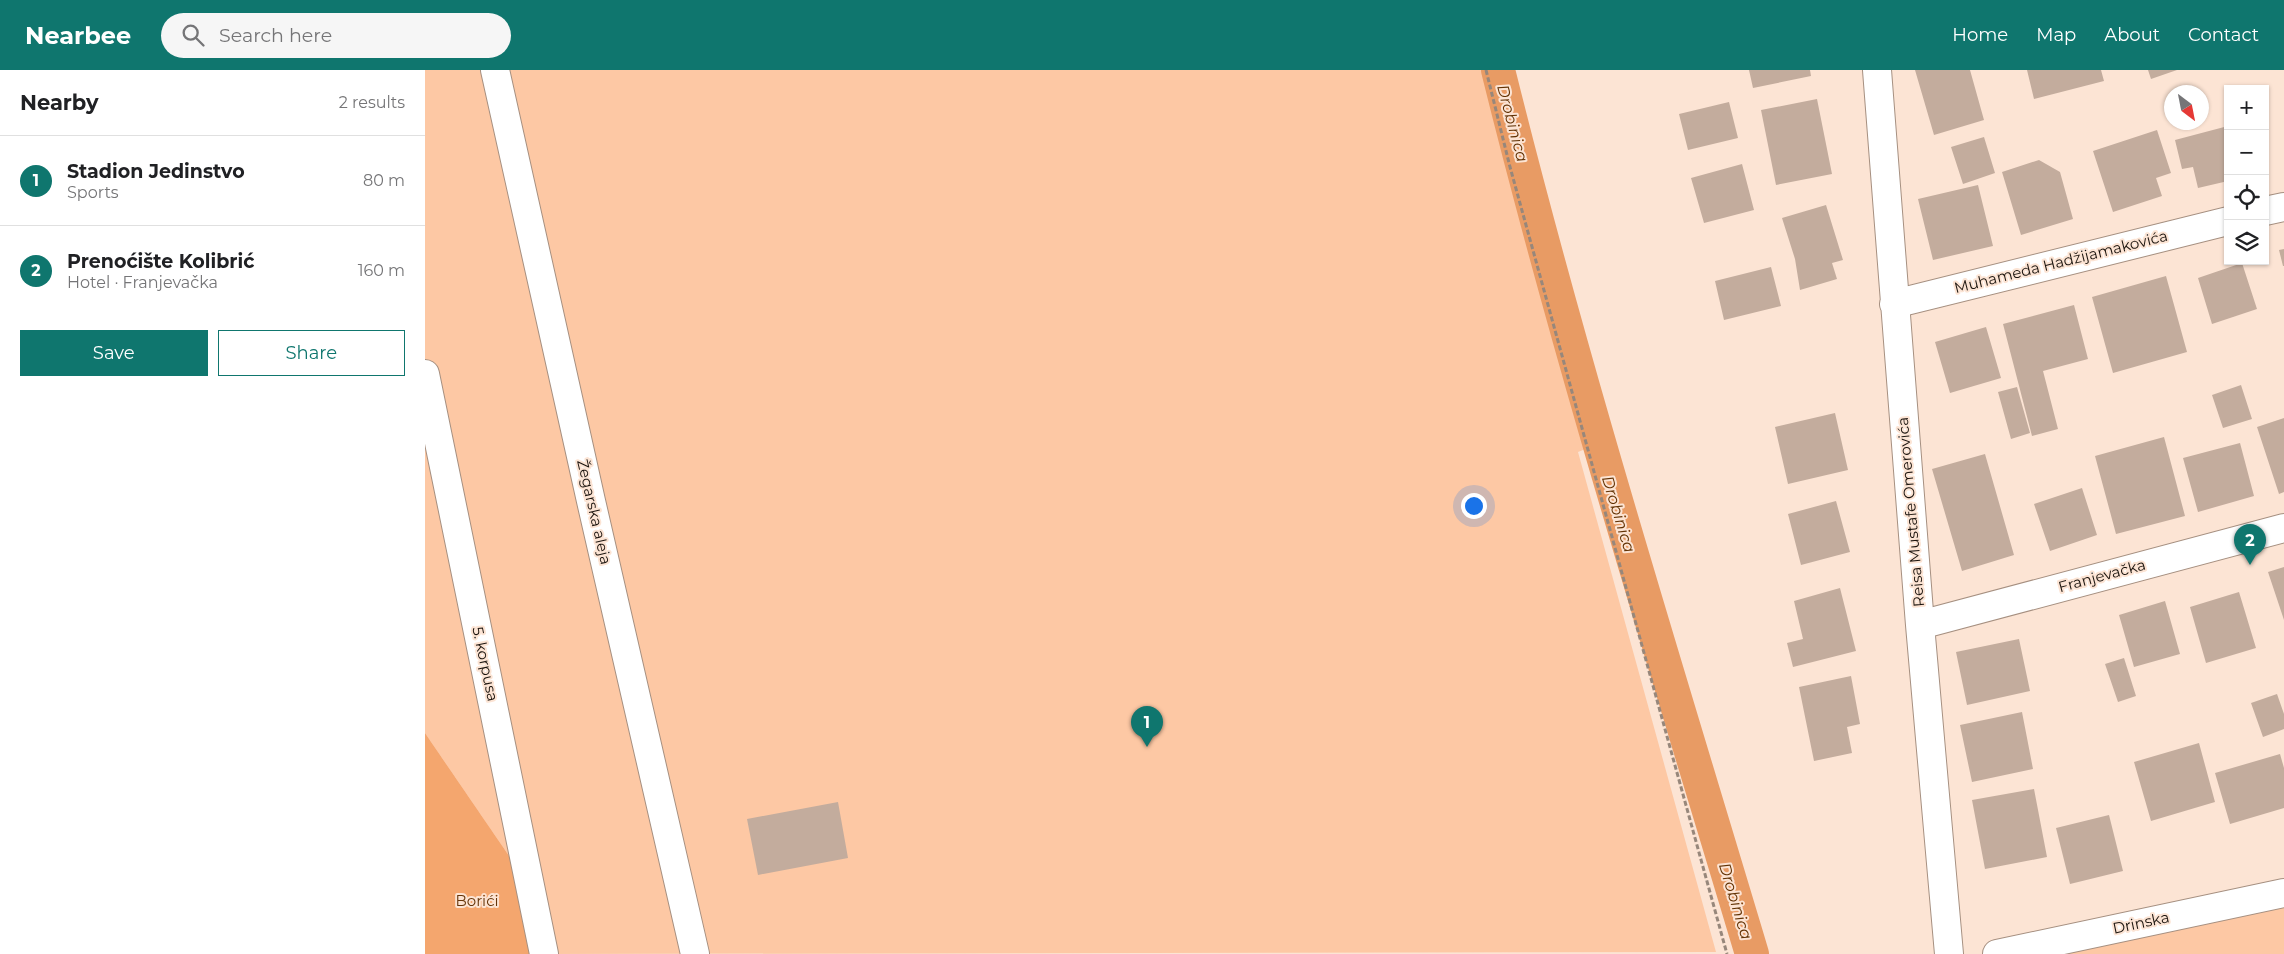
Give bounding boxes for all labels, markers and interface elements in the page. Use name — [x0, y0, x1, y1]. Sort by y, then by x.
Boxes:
search box — [161, 13, 511, 58]
text: Nearbee — [25, 21, 131, 50]
icon: search — [179, 21, 207, 49]
text: Search here — [219, 24, 332, 47]
text: Home — [1952, 24, 2008, 46]
text: Map — [2036, 24, 2076, 46]
text: About — [2104, 24, 2160, 46]
text: Contact — [2188, 24, 2259, 46]
water label: Drobinica — [1493, 82, 1532, 164]
north arrow — [2164, 85, 2209, 130]
map controls — [2224, 85, 2269, 265]
button: + — [2224, 85, 2269, 130]
text: Nearby — [20, 90, 99, 115]
text: 2 results — [339, 93, 405, 112]
button: − — [2224, 130, 2269, 175]
text: Stadion Jedinstvo — [67, 160, 245, 183]
text: 1 — [33, 171, 39, 190]
text: 80 m — [363, 171, 405, 190]
button: locate — [2224, 175, 2269, 220]
text: Sports — [67, 183, 119, 202]
button: layers — [2224, 220, 2269, 265]
street label: Muhameda Hadžijamakovića — [1952, 226, 2170, 297]
text: Prenoćište Kolibrić — [67, 250, 254, 273]
text: 2 — [31, 261, 41, 280]
text: 160 m — [358, 261, 405, 280]
text: Hotel · Franjevačka — [67, 273, 218, 292]
button: Save — [20, 330, 208, 376]
button: Share — [218, 330, 405, 376]
street label: Reisa Mustafe Omerovića — [1893, 416, 1928, 608]
street label: Žegarska aleja — [573, 457, 616, 566]
water label: Drobinica — [1598, 473, 1639, 555]
your location — [1461, 493, 1487, 519]
pin: 2 — [2234, 524, 2266, 565]
street label: Franjevačka — [2056, 555, 2148, 596]
street label: 5. korpusa — [468, 625, 503, 703]
pin: 1 — [1131, 706, 1163, 747]
water label: Drobinica — [1715, 860, 1756, 942]
park label: Borići — [455, 891, 499, 910]
street label: Drinska — [2111, 907, 2171, 938]

